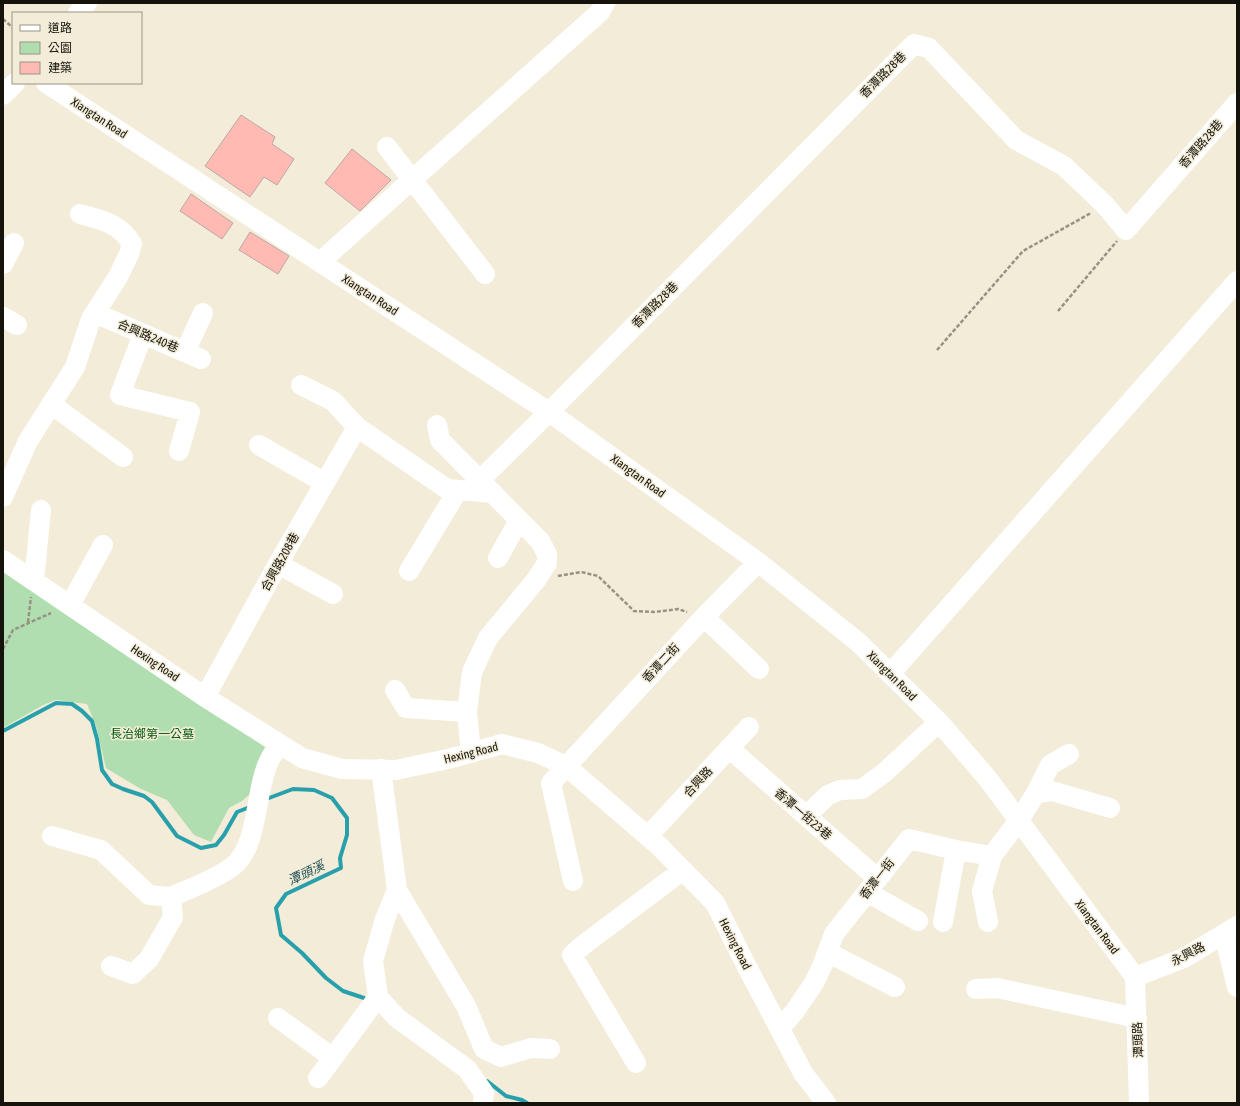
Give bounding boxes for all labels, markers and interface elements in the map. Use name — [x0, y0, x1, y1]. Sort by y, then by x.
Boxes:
legend — [12, 12, 142, 84]
text: 道路 — [48, 21, 72, 35]
text: 公園 — [48, 41, 72, 55]
street label: 香潭路28巷 — [857, 49, 909, 101]
text: 建築 — [48, 61, 72, 75]
street label: Xiangtan Road — [68, 95, 130, 141]
street label: 香潭路28巷 — [1176, 117, 1226, 171]
street label: Xiangtan Road — [339, 272, 401, 318]
street label: 香潭路28巷 — [629, 279, 681, 331]
street label: 合興路240巷 — [115, 317, 181, 355]
street label: Xiangtan Road — [608, 451, 668, 501]
street label: 合興路208巷 — [258, 530, 302, 594]
street label: 香潭二街 — [640, 641, 682, 685]
street label: Hexing Road — [128, 642, 182, 684]
street label: Xiangtan Road — [864, 648, 920, 704]
park label: 長治鄉第一公墓 — [110, 727, 194, 741]
street label: Hexing Road — [442, 740, 500, 766]
street label: 合興路 — [681, 764, 715, 800]
street label: 香潭一街23巷 — [772, 785, 834, 843]
street label: 香潭一街 — [857, 856, 897, 902]
water label: 潭頭溪 — [285, 857, 329, 888]
street label: Xiangtan Road — [1072, 897, 1122, 957]
street label: Hexing Road — [716, 916, 754, 972]
street label: 永興路 — [1169, 940, 1207, 968]
street label: 潭頭路 — [1130, 1022, 1146, 1058]

